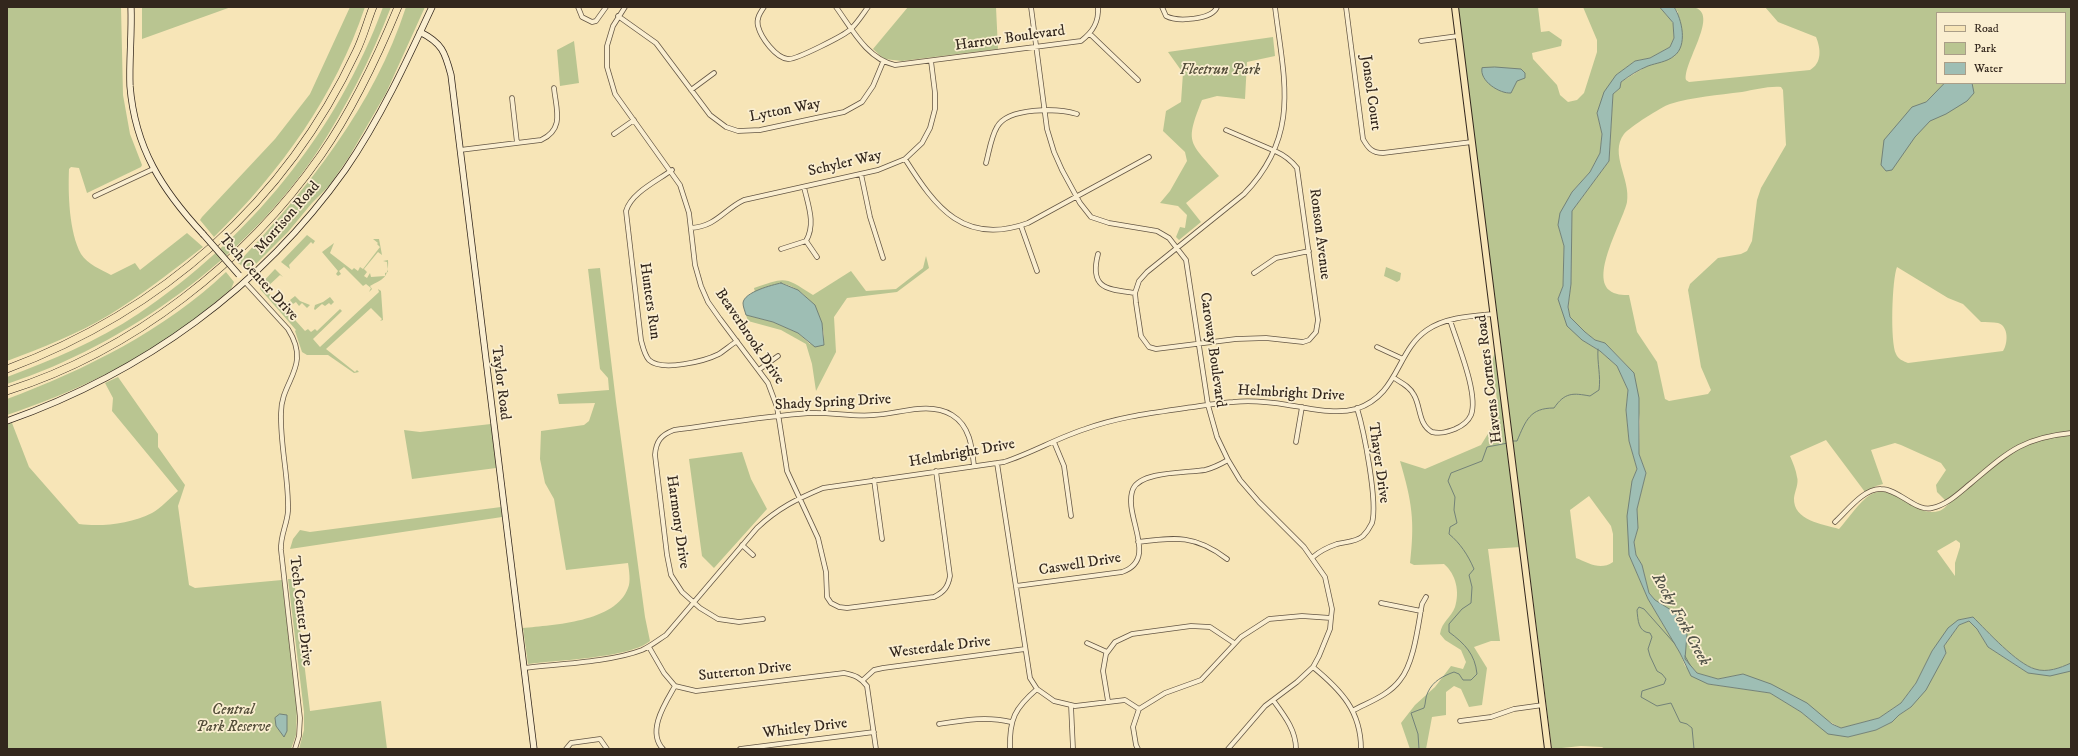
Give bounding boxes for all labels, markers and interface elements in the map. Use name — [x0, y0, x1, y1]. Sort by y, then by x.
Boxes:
legend — [1936, 12, 2066, 84]
text: Road — [1974, 21, 1999, 36]
street label: Harrow Boulevard — [954, 22, 1066, 56]
text: Park — [1974, 41, 1996, 56]
street label: Jonsol Court — [1356, 54, 1384, 132]
text: Water — [1974, 61, 2003, 76]
park label: Fleetrun Park — [1180, 62, 1260, 80]
street label: Lytton Way — [748, 95, 822, 127]
street label: Schyler Way — [807, 147, 883, 181]
street label: Morrison Road — [252, 178, 324, 258]
street label: Ronson Avenue — [1304, 187, 1334, 281]
street label: Tech Center Drive — [214, 231, 302, 325]
street label: Hunters Run — [635, 262, 663, 340]
street label: Beaverbrook Drive — [710, 286, 788, 388]
street label: Caroway Boulevard — [1195, 291, 1229, 409]
street label: Havens Corners Road — [1473, 314, 1507, 444]
street label: Taylor Road — [487, 345, 513, 421]
street label: Helmbright Drive — [1237, 382, 1345, 406]
street label: Shady Spring Drive — [774, 391, 892, 415]
street label: Thayer Drive — [1363, 422, 1393, 504]
street label: Helmbright Drive — [908, 436, 1016, 472]
street label: Harmony Drive — [662, 474, 692, 570]
street label: Caswell Drive — [1038, 550, 1122, 580]
street label: Tech Center Drive — [284, 555, 316, 667]
water label: Rocky Fork Creek — [1647, 570, 1713, 670]
street label: Westerdale Drive — [888, 633, 992, 663]
street label: Sutterton Drive — [698, 658, 792, 686]
park label: Central Park Reserve — [196, 702, 270, 737]
street label: Whitley Drive — [762, 715, 848, 743]

